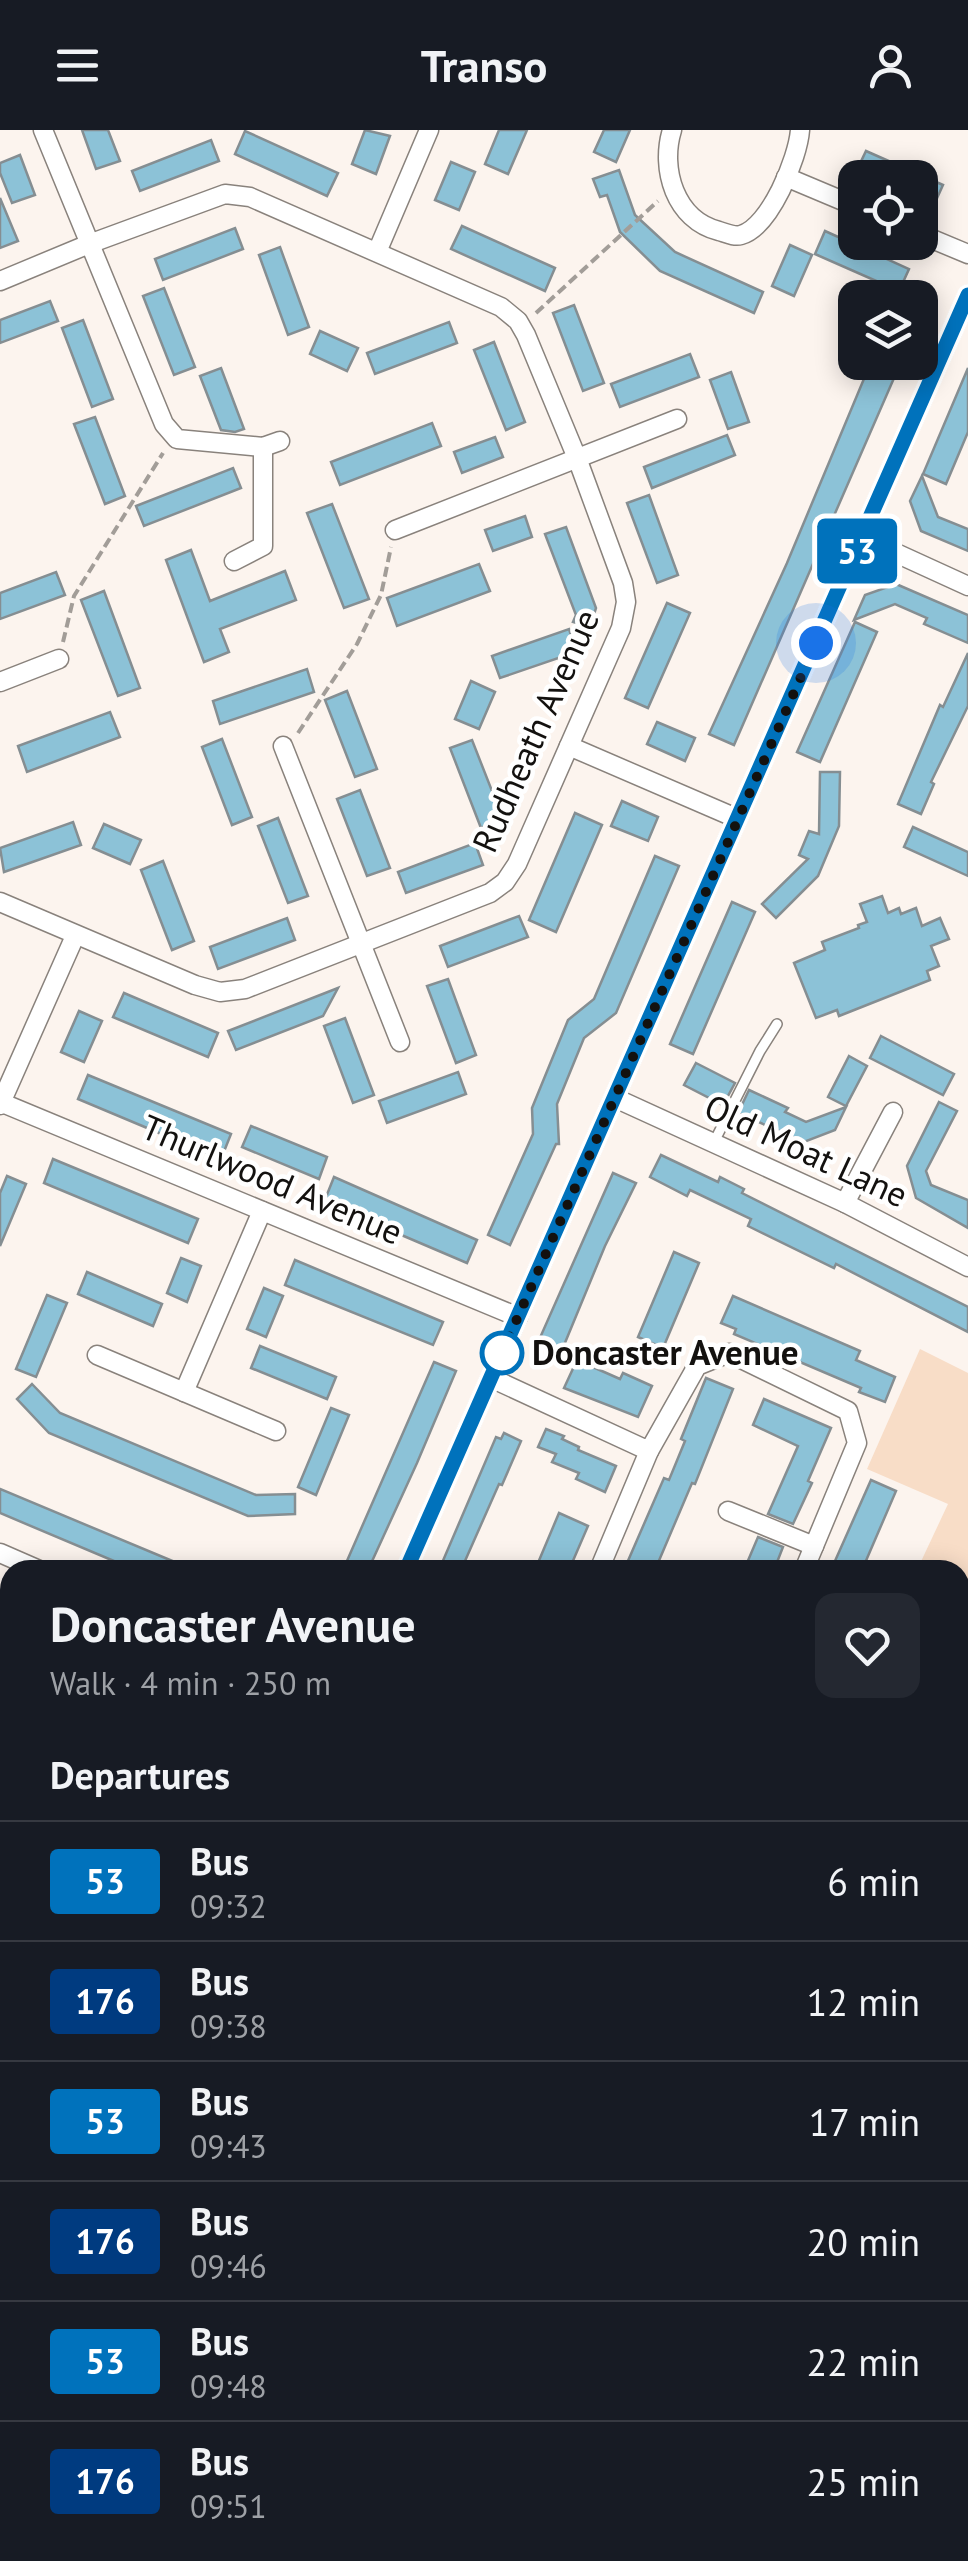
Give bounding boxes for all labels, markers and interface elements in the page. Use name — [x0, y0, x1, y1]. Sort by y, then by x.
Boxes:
text: Transo — [421, 36, 547, 94]
icon: menu — [50, 38, 105, 93]
icon: person — [863, 38, 918, 93]
map controls — [838, 160, 938, 380]
button: locate — [838, 160, 938, 260]
button: layers — [838, 280, 938, 380]
line badge: 53 — [812, 518, 902, 584]
text: 53 — [837, 528, 877, 574]
street label: Rudheath Avenue — [461, 602, 609, 859]
your location — [791, 618, 841, 668]
street label: Old Moat Lane — [697, 1083, 915, 1217]
street label: Thurlwood Avenue — [135, 1103, 410, 1255]
place label: Doncaster Avenue — [532, 1329, 799, 1375]
marker: Doncaster Avenue — [481, 1332, 523, 1374]
text: Doncaster Avenue — [50, 1593, 416, 1655]
button: heart — [815, 1593, 920, 1698]
text: Walk · 4 min · 250 m — [50, 1662, 331, 1704]
text: Departures — [50, 1750, 230, 1799]
text: Bus — [190, 1836, 249, 1885]
text: 6 min — [827, 1857, 920, 1906]
text: 53 — [85, 1858, 125, 1904]
text: 09:32 — [190, 1885, 267, 1927]
text: Bus — [190, 1956, 249, 2005]
text: 12 min — [807, 1977, 920, 2026]
text: 176 — [75, 1978, 135, 2024]
text: 09:38 — [190, 2005, 267, 2047]
text: Bus — [190, 2076, 249, 2125]
text: 17 min — [809, 2097, 920, 2146]
text: 53 — [85, 2098, 125, 2144]
text: 09:43 — [190, 2125, 267, 2167]
text: Bus — [190, 2196, 249, 2245]
text: 20 min — [807, 2217, 920, 2266]
text: 176 — [75, 2218, 135, 2264]
text: 09:46 — [190, 2245, 267, 2287]
text: Bus — [190, 2316, 249, 2365]
text: 22 min — [807, 2337, 920, 2386]
text: 53 — [85, 2338, 125, 2384]
text: 09:48 — [190, 2365, 267, 2407]
text: Bus — [190, 2436, 249, 2485]
text: 25 min — [807, 2457, 920, 2506]
text: 176 — [75, 2458, 135, 2504]
text: 09:51 — [190, 2485, 267, 2527]

